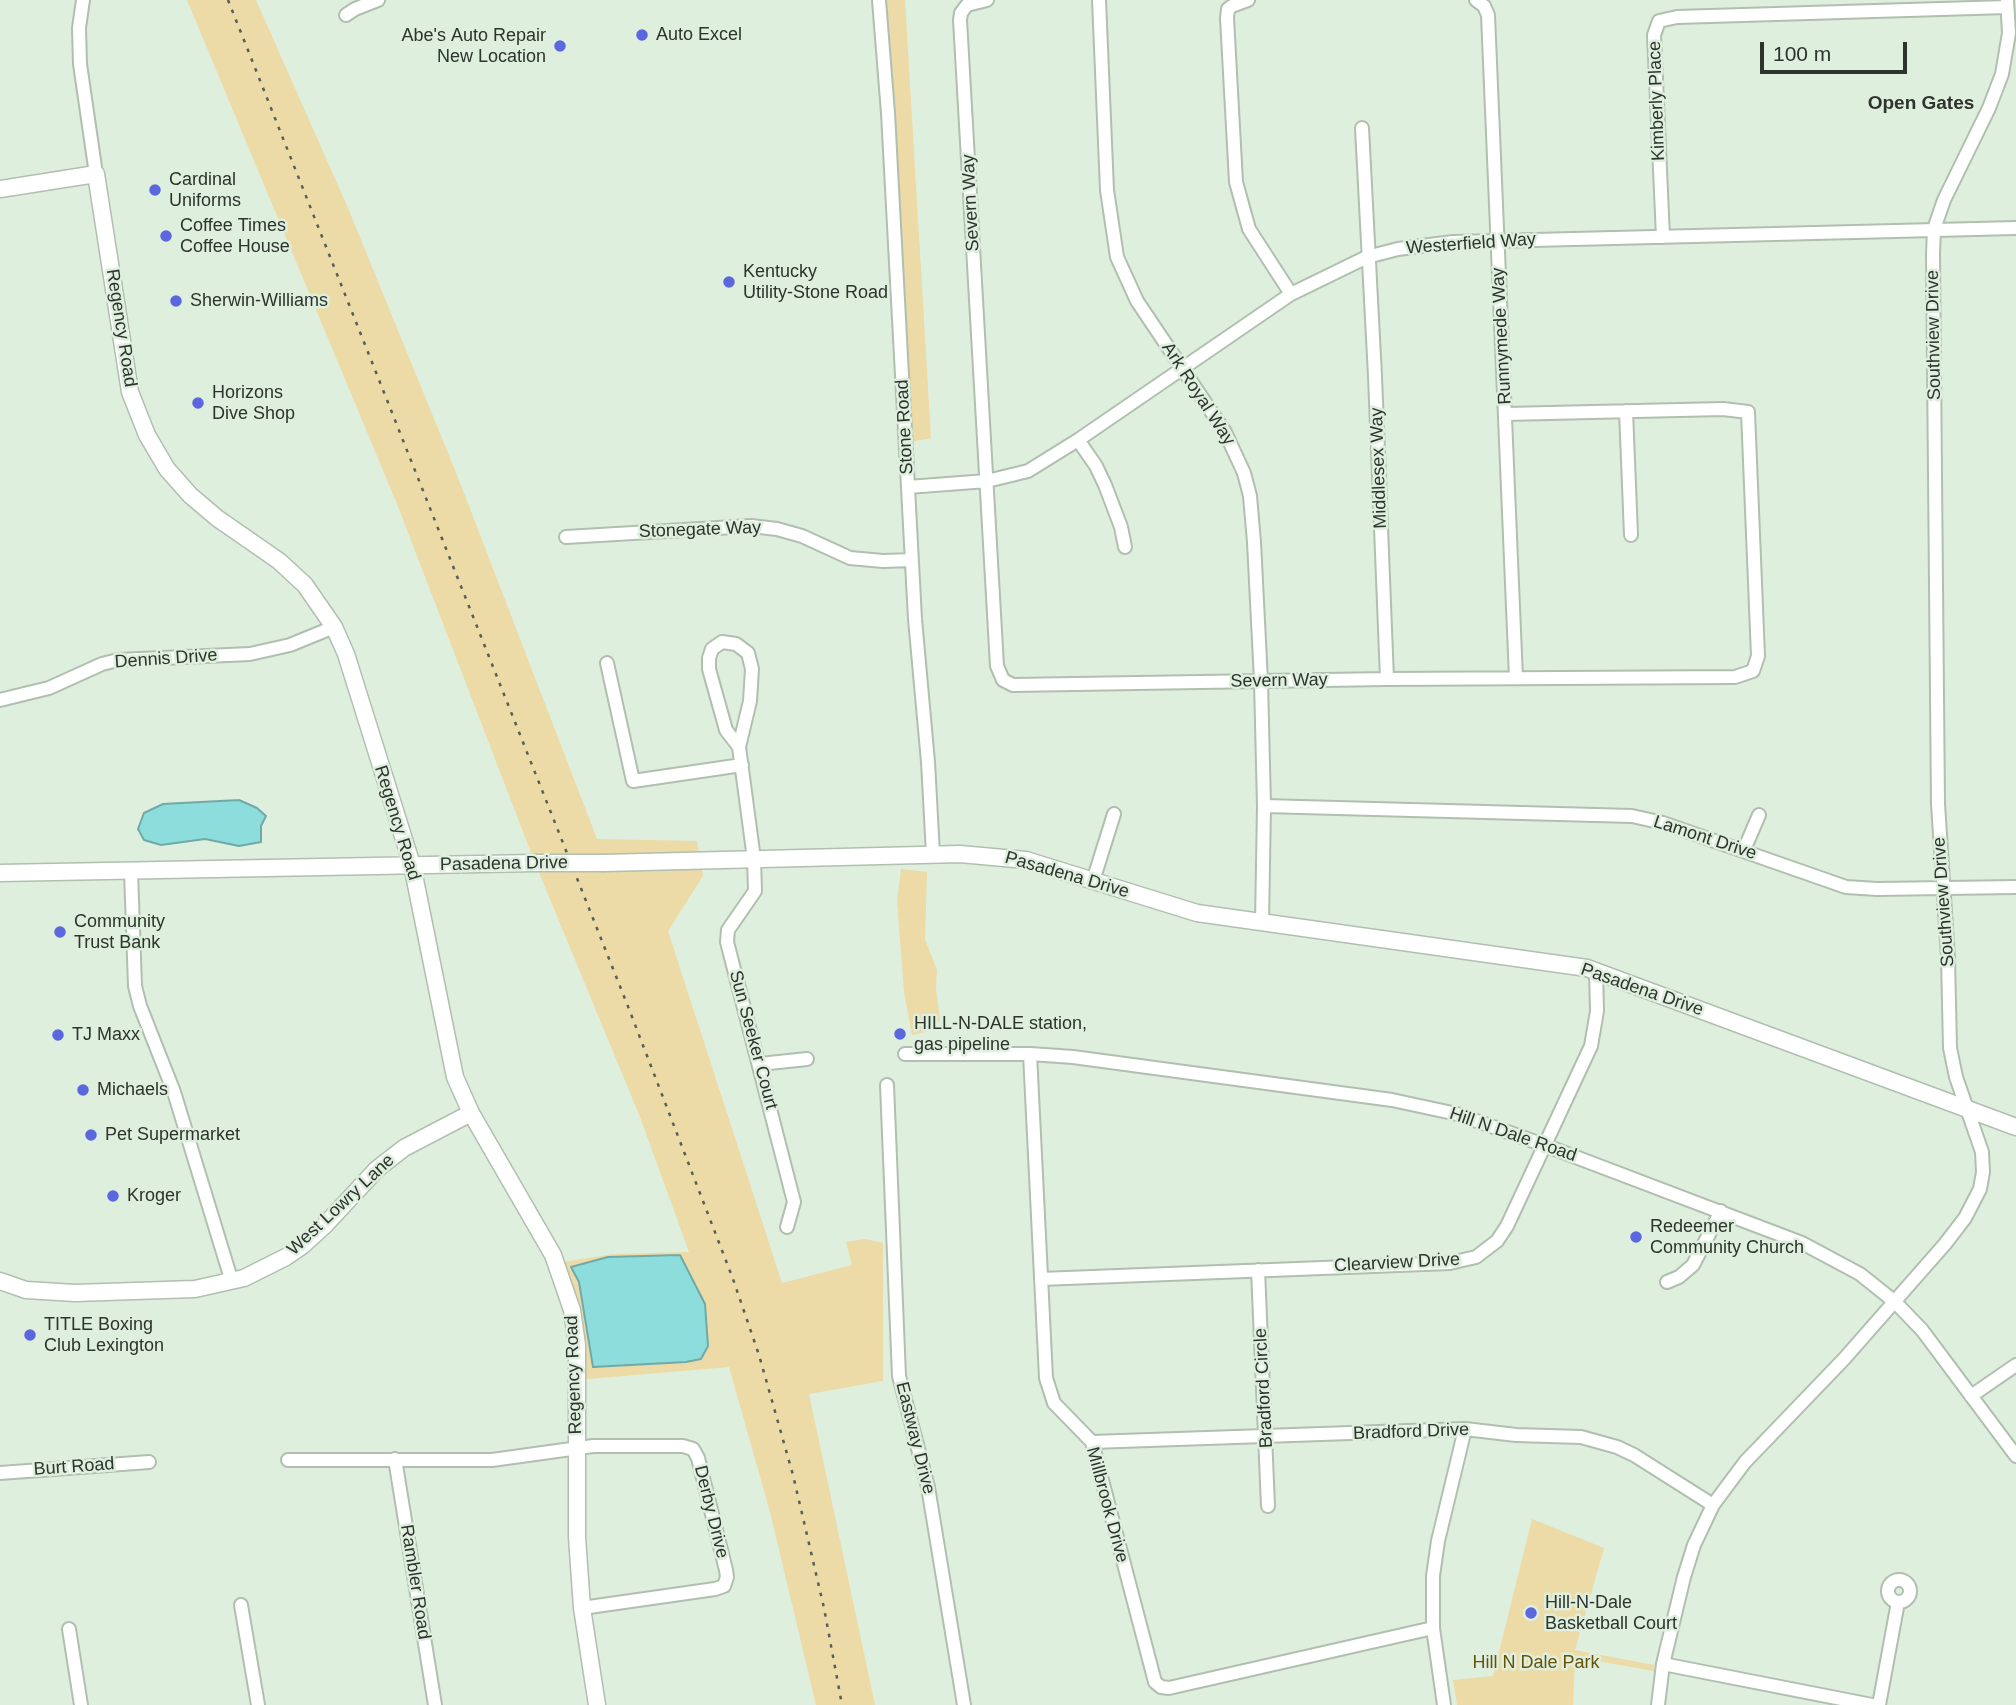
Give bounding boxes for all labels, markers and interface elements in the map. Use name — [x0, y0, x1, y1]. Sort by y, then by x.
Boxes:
place label: Auto Excel — [656, 24, 742, 46]
place label: Abe's Auto Repair New Location — [401, 25, 546, 68]
marker: Auto Excel — [634, 27, 650, 43]
scale bar — [1764, 28, 1911, 72]
marker: Abe's Auto Repair New Location — [552, 38, 568, 54]
street label: Kimberly Place — [1644, 41, 1670, 161]
text: 100 m — [1773, 42, 1831, 65]
district label: Open Gates — [1868, 93, 1974, 115]
street label: Severn Way — [958, 154, 984, 252]
place label: Cardinal Uniforms — [169, 169, 241, 212]
marker: Cardinal Uniforms — [147, 182, 163, 198]
place label: Coffee Times Coffee House — [180, 215, 290, 258]
marker: Coffee Times Coffee House — [158, 228, 174, 244]
street label: Westerfield Way — [1405, 229, 1537, 259]
place label: Kentucky Utility-Stone Road — [743, 261, 888, 304]
street label: Runnymede Way — [1488, 267, 1516, 405]
street label: Regency Road — [101, 268, 141, 388]
street label: Southview Drive — [1922, 270, 1946, 400]
marker: Kentucky Utility-Stone Road — [721, 274, 737, 290]
place label: Sherwin-Williams — [190, 290, 328, 312]
marker: Sherwin-Williams — [168, 293, 184, 309]
street label: Ark Royal Way — [1157, 338, 1239, 450]
street label: Stone Road — [892, 379, 918, 475]
place label: Horizons Dive Shop — [212, 382, 295, 424]
marker: Horizons Dive Shop — [190, 395, 206, 411]
street label: Middlesex Way — [1366, 407, 1392, 529]
street label: Stonegate Way — [638, 517, 762, 543]
street label: Dennis Drive — [114, 645, 218, 673]
street label: Severn Way — [1230, 669, 1328, 693]
street label: Regency Road — [369, 763, 425, 883]
street label: Lamont Drive — [1651, 811, 1759, 865]
street label: Southview Drive — [1929, 836, 1959, 968]
street label: Pasadena Drive — [1002, 847, 1132, 903]
street label: Pasadena Drive — [440, 852, 568, 876]
place label: Community Trust Bank — [74, 911, 165, 954]
marker: Community Trust Bank — [52, 924, 68, 940]
street label: Pasadena Drive — [1578, 959, 1706, 1021]
street label: Sun Seeker Court — [724, 968, 782, 1112]
place label: HILL-N-DALE station, gas pipeline — [914, 1013, 1087, 1056]
place label: TJ Maxx — [72, 1024, 140, 1046]
marker: HILL-N-DALE station, gas pipeline — [892, 1026, 908, 1042]
marker: TJ Maxx — [50, 1027, 66, 1043]
place label: Michaels — [97, 1079, 168, 1101]
marker: Michaels — [75, 1082, 91, 1098]
street label: Hill N Dale Road — [1447, 1103, 1579, 1167]
place label: Pet Supermarket — [105, 1124, 240, 1146]
marker: Pet Supermarket — [83, 1127, 99, 1143]
street label: West Lowry Lane — [283, 1150, 399, 1260]
place label: Kroger — [127, 1185, 181, 1207]
marker: Kroger — [105, 1188, 121, 1204]
place label: Redeemer Community Church — [1650, 1216, 1804, 1258]
marker: Redeemer Community Church — [1628, 1229, 1644, 1245]
street label: Clearview Drive — [1334, 1249, 1460, 1277]
place label: TITLE Boxing Club Lexington — [44, 1314, 164, 1356]
street label: Regency Road — [561, 1315, 587, 1435]
marker: TITLE Boxing Club Lexington — [22, 1327, 38, 1343]
street label: Bradford Circle — [1250, 1327, 1278, 1449]
street label: Eastway Drive — [891, 1380, 939, 1496]
street label: Bradford Drive — [1353, 1419, 1469, 1445]
street label: Millbrook Drive — [1081, 1445, 1133, 1565]
street label: Burt Road — [33, 1453, 115, 1481]
street label: Derby Drive — [689, 1463, 733, 1561]
street label: Rambler Road — [395, 1523, 435, 1641]
place label: Hill-N-Dale Basketball Court — [1545, 1592, 1677, 1634]
marker: Hill-N-Dale Basketball Court — [1523, 1605, 1539, 1621]
park label: Hill N Dale Park — [1472, 1652, 1600, 1674]

